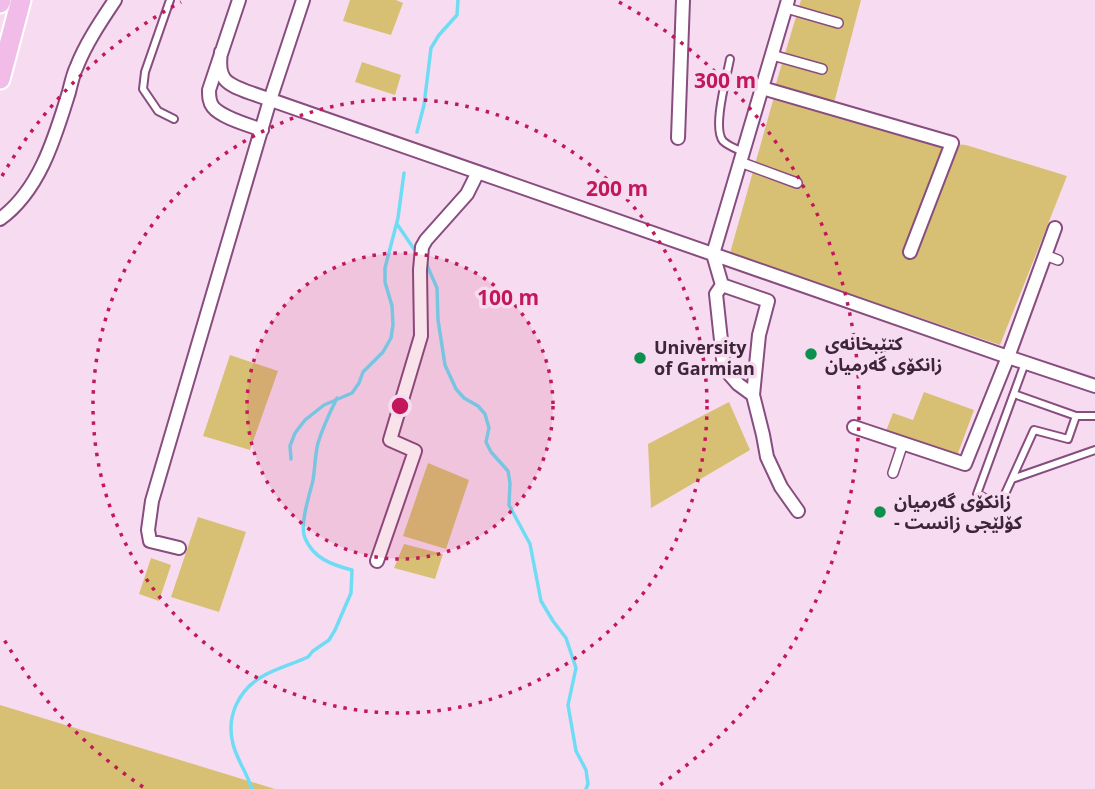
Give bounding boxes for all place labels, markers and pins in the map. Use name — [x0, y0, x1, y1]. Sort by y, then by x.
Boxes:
place label: کتێبخانەی زانکۆی گەرمیان — [825, 331, 942, 376]
place label: University of Garmian — [654, 335, 755, 380]
marker: کتێبخانەی زانکۆی گەرمیان — [803, 346, 819, 362]
marker: University of Garmian — [632, 350, 648, 366]
centre of rings — [388, 394, 412, 418]
place label: زانکۆی گەرمیان - کۆلێجی زانست — [894, 489, 1023, 534]
marker: زانکۆی گەرمیان - کۆلێجی زانست — [872, 504, 888, 520]

